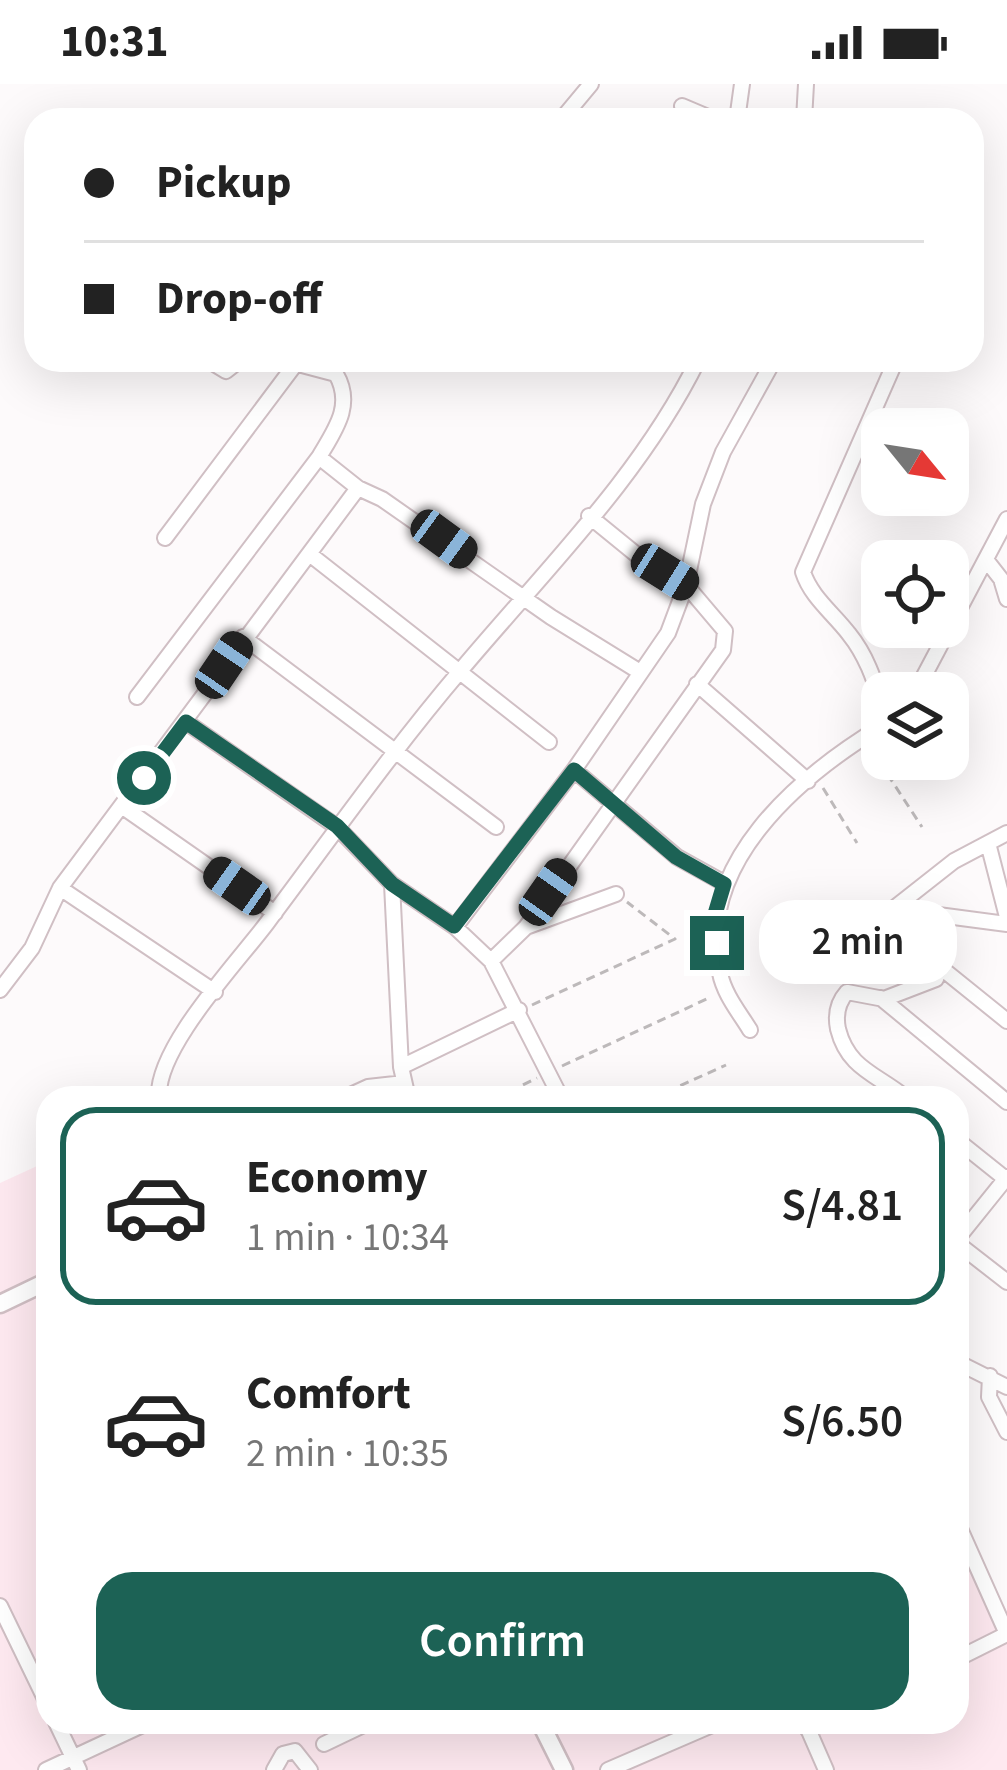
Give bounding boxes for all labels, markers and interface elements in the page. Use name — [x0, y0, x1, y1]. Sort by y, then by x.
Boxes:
text: 10:31 — [60, 10, 169, 74]
text: Pickup — [156, 151, 292, 215]
text: Drop-off — [156, 267, 322, 331]
north arrow — [861, 408, 969, 516]
map controls — [861, 408, 969, 780]
car — [404, 503, 484, 575]
car — [625, 538, 705, 606]
button: locate — [861, 540, 969, 648]
car — [189, 625, 259, 705]
button: layers — [861, 672, 969, 780]
route start — [117, 751, 171, 805]
car — [197, 851, 277, 921]
car — [513, 852, 583, 932]
callout: 2 min — [759, 901, 957, 985]
text: 2 min — [812, 914, 904, 970]
route end — [690, 916, 744, 970]
text: Economy — [246, 1146, 428, 1210]
icon: car — [102, 1152, 210, 1260]
text: S/4.81 — [781, 1174, 903, 1238]
text: 1 min · 10:34 — [246, 1210, 449, 1266]
text: Comfort — [246, 1362, 411, 1426]
icon: car — [102, 1368, 210, 1476]
text: S/6.50 — [781, 1390, 903, 1454]
text: 2 min · 10:35 — [246, 1426, 449, 1482]
button: Confirm — [96, 1572, 909, 1710]

